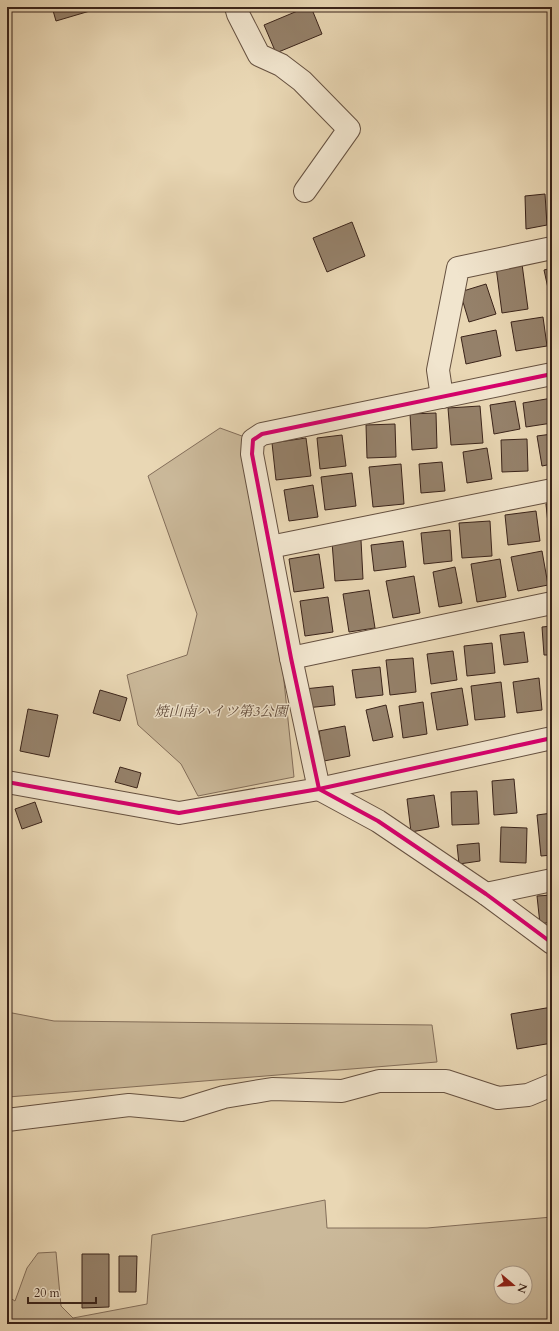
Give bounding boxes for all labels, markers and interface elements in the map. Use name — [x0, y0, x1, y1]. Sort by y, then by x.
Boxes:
park label: 焼山南ハイツ第3公園 — [154, 702, 290, 721]
north arrow — [493, 1265, 533, 1305]
scale bar — [28, 1279, 96, 1305]
text: N — [513, 1281, 531, 1295]
text: 20 m — [34, 1285, 61, 1301]

